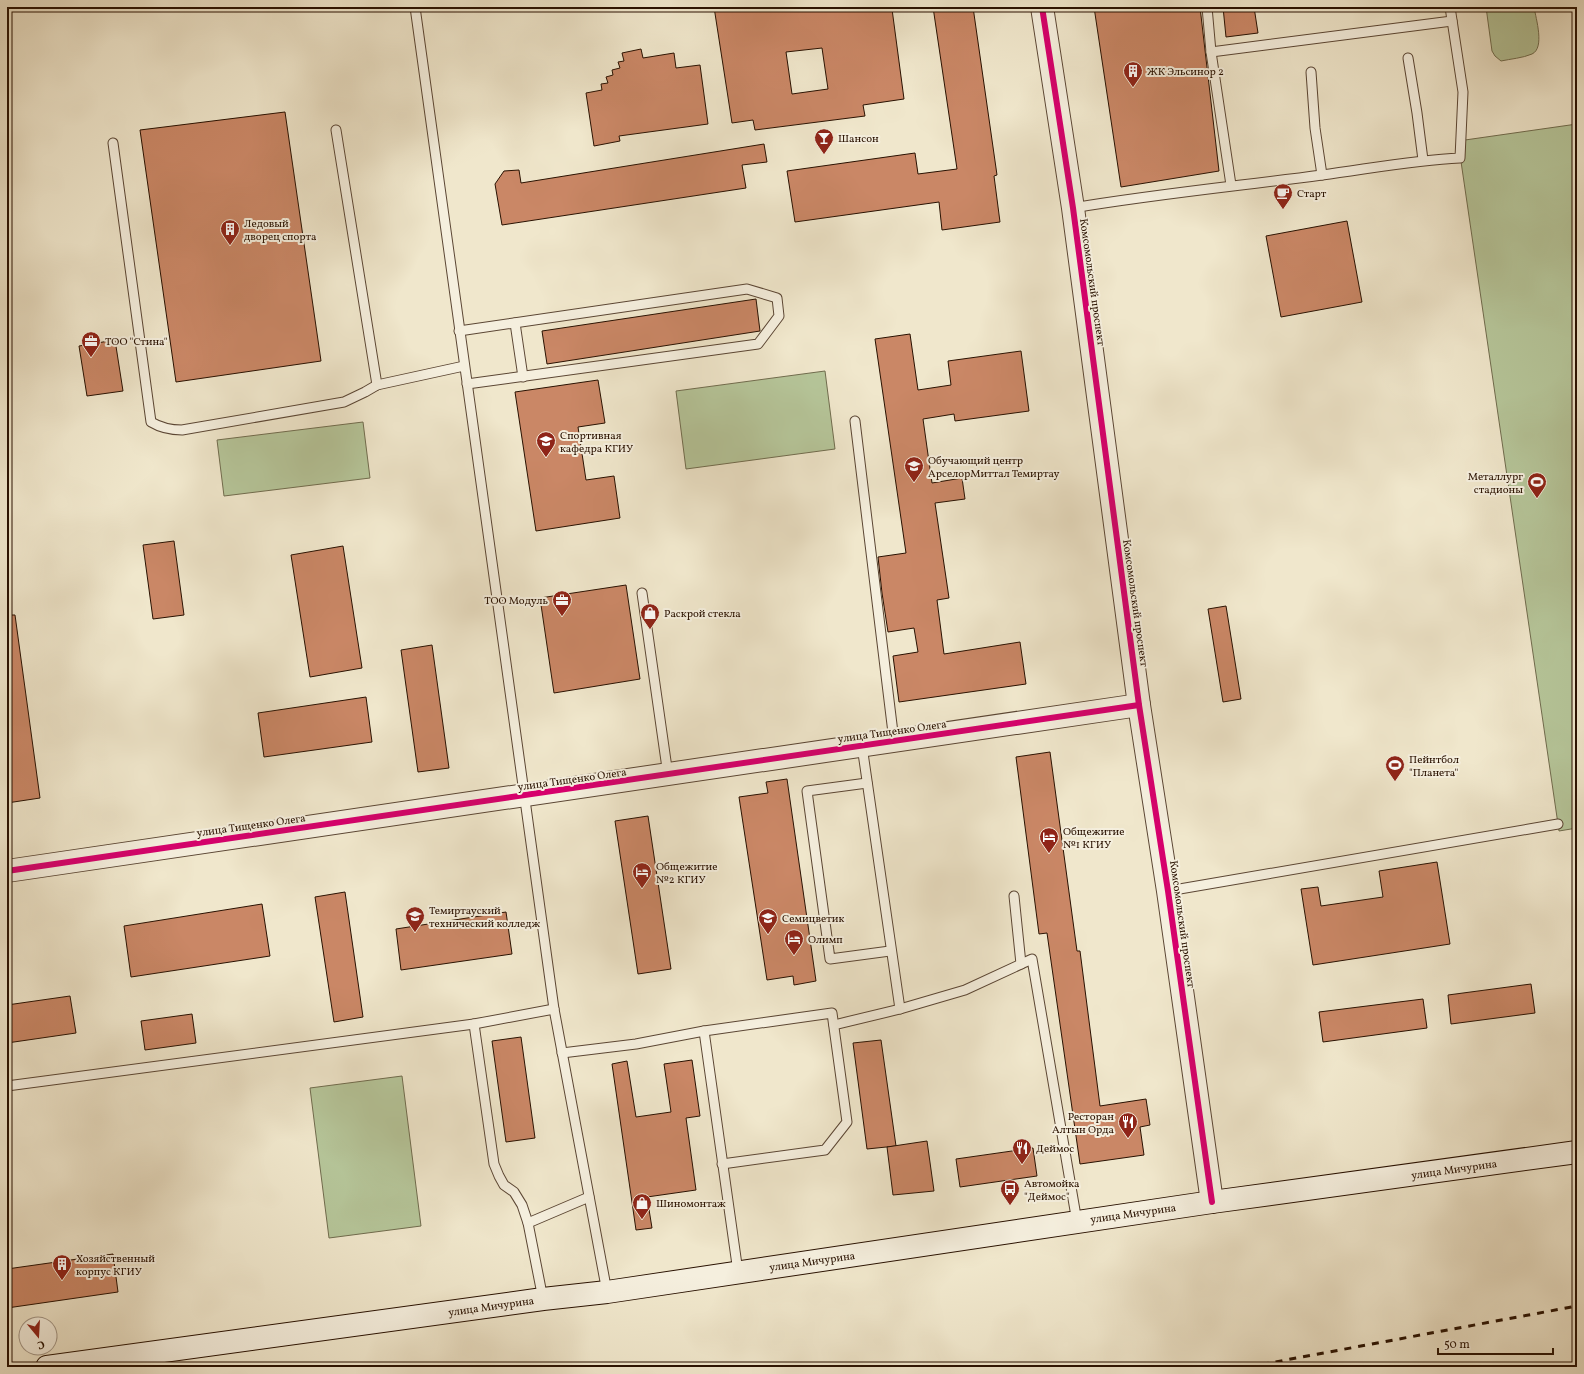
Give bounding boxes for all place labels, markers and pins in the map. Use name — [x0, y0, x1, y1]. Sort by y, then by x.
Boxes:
building icon: ЖК Эльсинор 2 — [1122, 60, 1144, 88]
place label: ЖК Эльсинор 2 — [1147, 65, 1224, 80]
bar icon: Шансон — [813, 127, 835, 155]
place label: Шансон — [838, 132, 879, 147]
cafe icon: Старт — [1272, 182, 1294, 210]
place label: Старт — [1297, 187, 1327, 202]
place label: Ледовый дворец спорта — [244, 217, 317, 245]
building icon: Ледовый дворец спорта — [219, 218, 241, 246]
office icon: ТОО "Стина" — [80, 330, 102, 358]
place label: ТОО "Стина" — [105, 335, 168, 350]
place label: Спортивная кафедра КГИУ — [560, 429, 633, 457]
school or university icon: Спортивная кафедра КГИУ — [535, 430, 557, 458]
place label: Обучающий центр АрселорМиттал Темиртау — [928, 454, 1059, 482]
school or university icon: Обучающий центр АрселорМиттал Темиртау — [903, 455, 925, 483]
place label: Металлург стадионы — [1468, 470, 1523, 498]
sports icon: Металлург стадионы — [1526, 471, 1548, 499]
office icon: ТОО Модуль — [551, 589, 573, 617]
place label: ТОО Модуль — [484, 594, 548, 609]
shop icon: Раскрой стекла — [639, 602, 661, 630]
place label: Раскрой стекла — [664, 607, 741, 622]
place label: Пейнтбол "Планета" — [1409, 753, 1459, 781]
sports icon: Пейнтбол "Планета" — [1384, 754, 1406, 782]
place label: Общежитие №1 КГИУ — [1063, 825, 1124, 853]
hotel icon: Общежитие №1 КГИУ — [1038, 826, 1060, 854]
place label: Общежитие №2 КГИУ — [656, 860, 717, 888]
hotel icon: Общежитие №2 КГИУ — [631, 861, 653, 889]
place label: Темиртауский технический колледж — [429, 904, 540, 932]
school or university icon: Темиртауский технический колледж — [404, 905, 426, 933]
school or university icon: Семицветик — [757, 907, 779, 935]
place label: Семицветик — [782, 912, 844, 927]
hotel icon: Олимп — [783, 928, 805, 956]
place label: Олимп — [808, 933, 843, 948]
place label: Ресторан Алтын Орда — [1052, 1110, 1115, 1138]
restaurant icon: Ресторан Алтын Орда — [1117, 1111, 1139, 1139]
restaurant icon: Деймос — [1011, 1137, 1033, 1165]
place label: Деймос — [1036, 1142, 1074, 1157]
place label: Автомойка "Деймос" — [1024, 1177, 1080, 1205]
bus stop icon: Автомойка "Деймос" — [999, 1178, 1021, 1206]
shop icon: Шиномонтаж — [631, 1192, 653, 1220]
place label: Шиномонтаж — [656, 1197, 726, 1212]
place label: Хозяйственный корпус КГИУ — [76, 1252, 155, 1280]
building icon: Хозяйственный корпус КГИУ — [51, 1253, 73, 1281]

